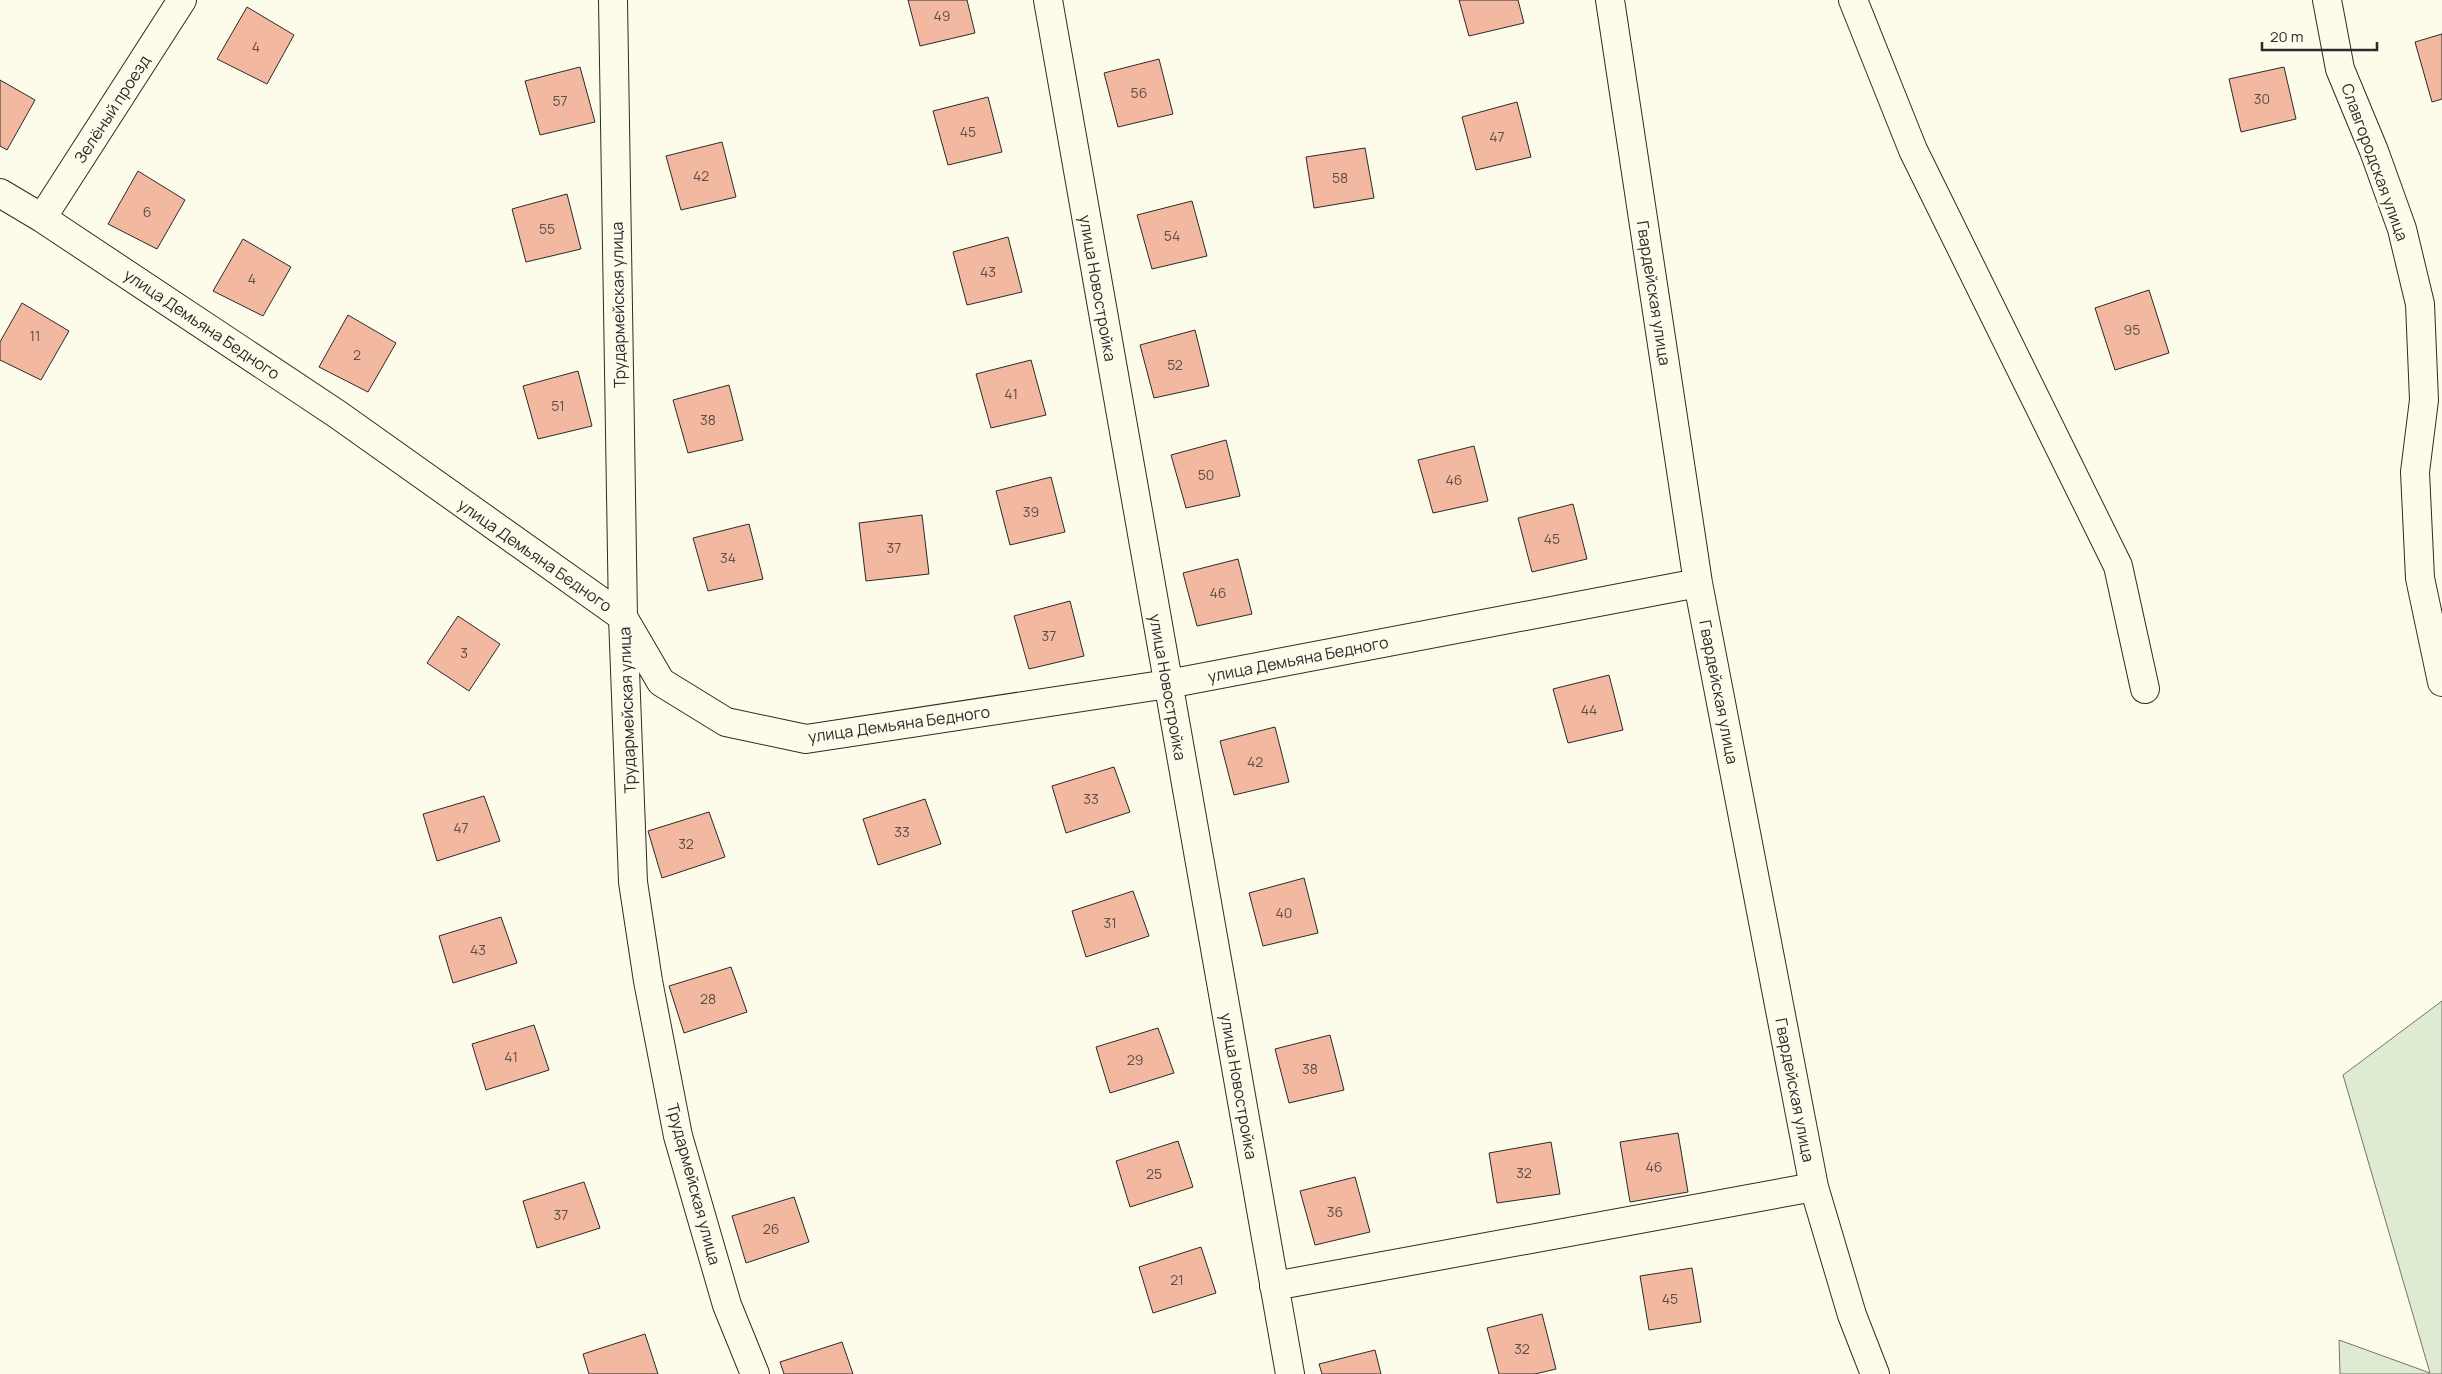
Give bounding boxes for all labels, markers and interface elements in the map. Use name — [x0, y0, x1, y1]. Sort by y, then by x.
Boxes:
house number: 49 — [934, 6, 950, 25]
scale bar — [2262, 20, 2377, 52]
text: 20 m — [2270, 26, 2303, 47]
house number: 4 — [252, 37, 260, 56]
street label: Зелёный проезд — [69, 50, 155, 167]
street label: Славгородская улица — [2336, 80, 2414, 244]
house number: 56 — [1131, 83, 1147, 102]
house number: 30 — [2254, 89, 2270, 108]
house number: 57 — [552, 91, 568, 110]
house number: 45 — [960, 122, 976, 141]
house number: 47 — [1489, 127, 1505, 146]
house number: 42 — [693, 166, 709, 185]
house number: 58 — [1332, 168, 1348, 187]
house number: 6 — [143, 202, 151, 221]
street label: улица Новостройка — [1074, 213, 1122, 363]
house number: 55 — [539, 219, 555, 238]
street label: Гвардейская улица — [1632, 219, 1676, 367]
street label: Трудармейская улица — [606, 222, 630, 388]
house number: 54 — [1164, 226, 1180, 245]
house number: 43 — [980, 262, 996, 281]
street label: улица Демьяна Бедного — [120, 264, 284, 384]
house number: 4 — [248, 269, 256, 288]
house number: 95 — [2124, 320, 2140, 339]
house number: 11 — [30, 326, 40, 345]
house number: 2 — [353, 345, 361, 364]
house number: 52 — [1167, 355, 1183, 374]
house number: 41 — [1004, 384, 1018, 403]
house number: 51 — [551, 396, 565, 415]
house number: 38 — [700, 410, 716, 429]
house number: 50 — [1198, 465, 1214, 484]
house number: 46 — [1446, 470, 1462, 489]
street label: улица Демьяна Бедного — [454, 493, 616, 617]
house number: 39 — [1023, 502, 1039, 521]
house number: 45 — [1544, 529, 1560, 548]
house number: 37 — [887, 538, 901, 557]
house number: 34 — [720, 548, 736, 567]
house number: 46 — [1210, 583, 1226, 602]
street label: улица Новостройка — [1144, 612, 1192, 762]
street label: Гвардейская улица — [1694, 618, 1744, 766]
street label: Трудармейская улица — [613, 626, 641, 794]
house number: 37 — [1042, 626, 1056, 645]
street label: улица Демьяна Бедного — [1206, 631, 1390, 687]
house number: 3 — [460, 643, 468, 662]
street label: улица Демьяна Бедного — [807, 700, 991, 748]
house number: 44 — [1581, 700, 1597, 719]
house number: 42 — [1247, 752, 1263, 771]
house number: 33 — [1083, 789, 1099, 808]
house number: 47 — [453, 818, 469, 837]
house number: 33 — [894, 822, 910, 841]
house number: 32 — [678, 834, 694, 853]
house number: 40 — [1276, 903, 1292, 922]
house number: 31 — [1103, 913, 1117, 932]
house number: 43 — [470, 940, 486, 959]
house number: 28 — [700, 989, 716, 1008]
street label: улица Новостройка — [1215, 1011, 1263, 1161]
street label: Гвардейская улица — [1770, 1016, 1820, 1164]
house number: 41 — [504, 1047, 518, 1066]
house number: 29 — [1127, 1050, 1143, 1069]
house number: 38 — [1302, 1059, 1318, 1078]
street label: Трудармейская улица — [662, 1101, 726, 1267]
house number: 46 — [1646, 1157, 1662, 1176]
house number: 32 — [1516, 1163, 1532, 1182]
house number: 25 — [1146, 1164, 1162, 1183]
house number: 36 — [1327, 1202, 1343, 1221]
house number: 37 — [554, 1205, 568, 1224]
house number: 26 — [763, 1219, 779, 1238]
house number: 21 — [1170, 1270, 1184, 1289]
house number: 45 — [1662, 1289, 1678, 1308]
house number: 32 — [1514, 1339, 1530, 1358]

